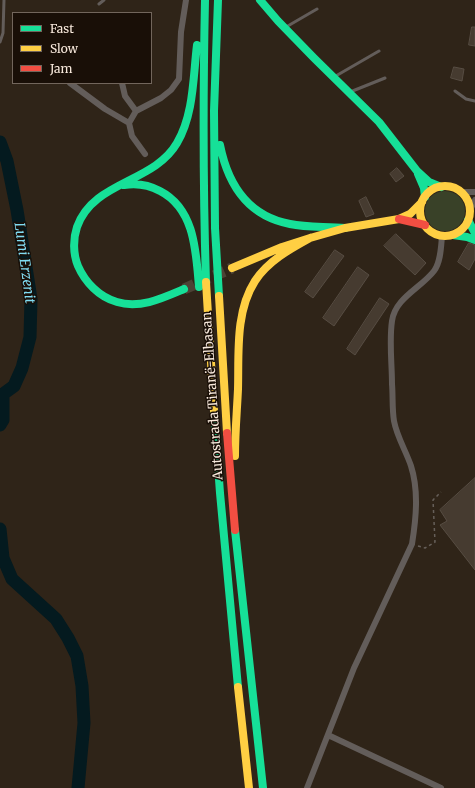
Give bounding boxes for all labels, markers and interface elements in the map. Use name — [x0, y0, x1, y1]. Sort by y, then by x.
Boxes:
legend — [12, 12, 152, 84]
text: Fast — [50, 21, 74, 36]
text: Slow — [50, 41, 78, 56]
text: Jam — [50, 61, 72, 76]
water label: Lumi Erzenit — [10, 221, 38, 305]
street label: Autostrada Tiranë-Elbasan — [199, 311, 227, 481]

